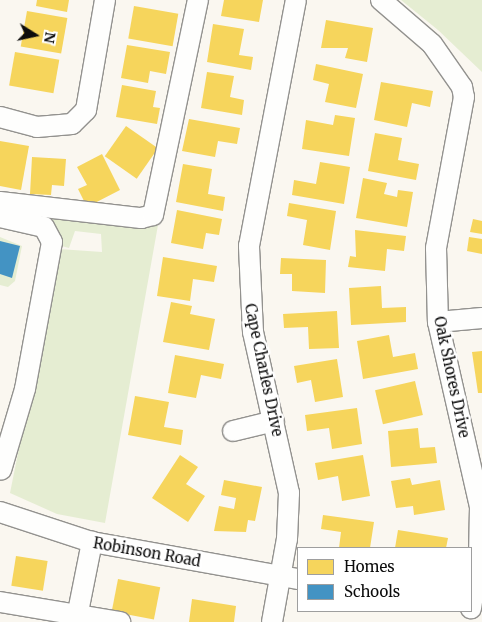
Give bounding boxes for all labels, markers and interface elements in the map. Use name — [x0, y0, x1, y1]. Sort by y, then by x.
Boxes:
north arrow — [10, 10, 60, 60]
text: N — [40, 31, 60, 45]
street label: Cape Charles Drive — [241, 302, 287, 438]
street label: Oak Shores Drive — [430, 315, 474, 439]
street label: Robinson Road — [92, 534, 202, 570]
legend — [297, 547, 472, 612]
text: Homes — [344, 557, 395, 576]
text: Schools — [344, 582, 400, 601]

